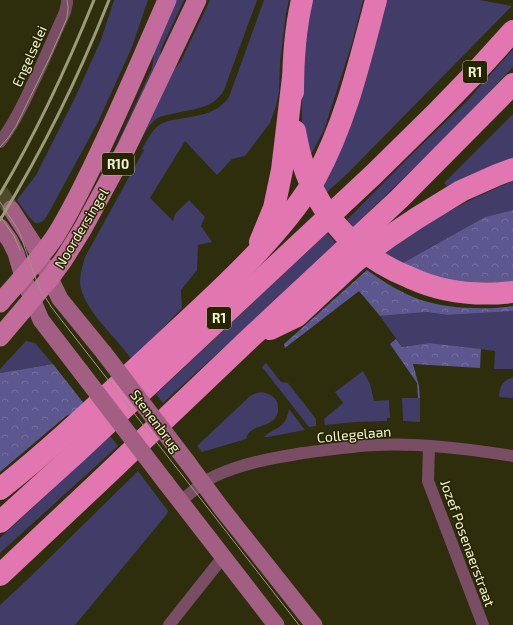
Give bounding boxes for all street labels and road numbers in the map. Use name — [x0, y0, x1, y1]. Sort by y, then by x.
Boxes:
street label: Engelselei — [8, 23, 50, 89]
road number: R1 — [463, 61, 487, 83]
road number: R10 — [102, 153, 134, 175]
street label: Noordersingel — [50, 184, 112, 271]
road number: R1 — [207, 307, 231, 329]
street label: Stenenbrug — [127, 386, 185, 456]
street label: Collegelaan — [316, 422, 392, 446]
street label: Jozef Posenaerstraat — [437, 477, 499, 609]

